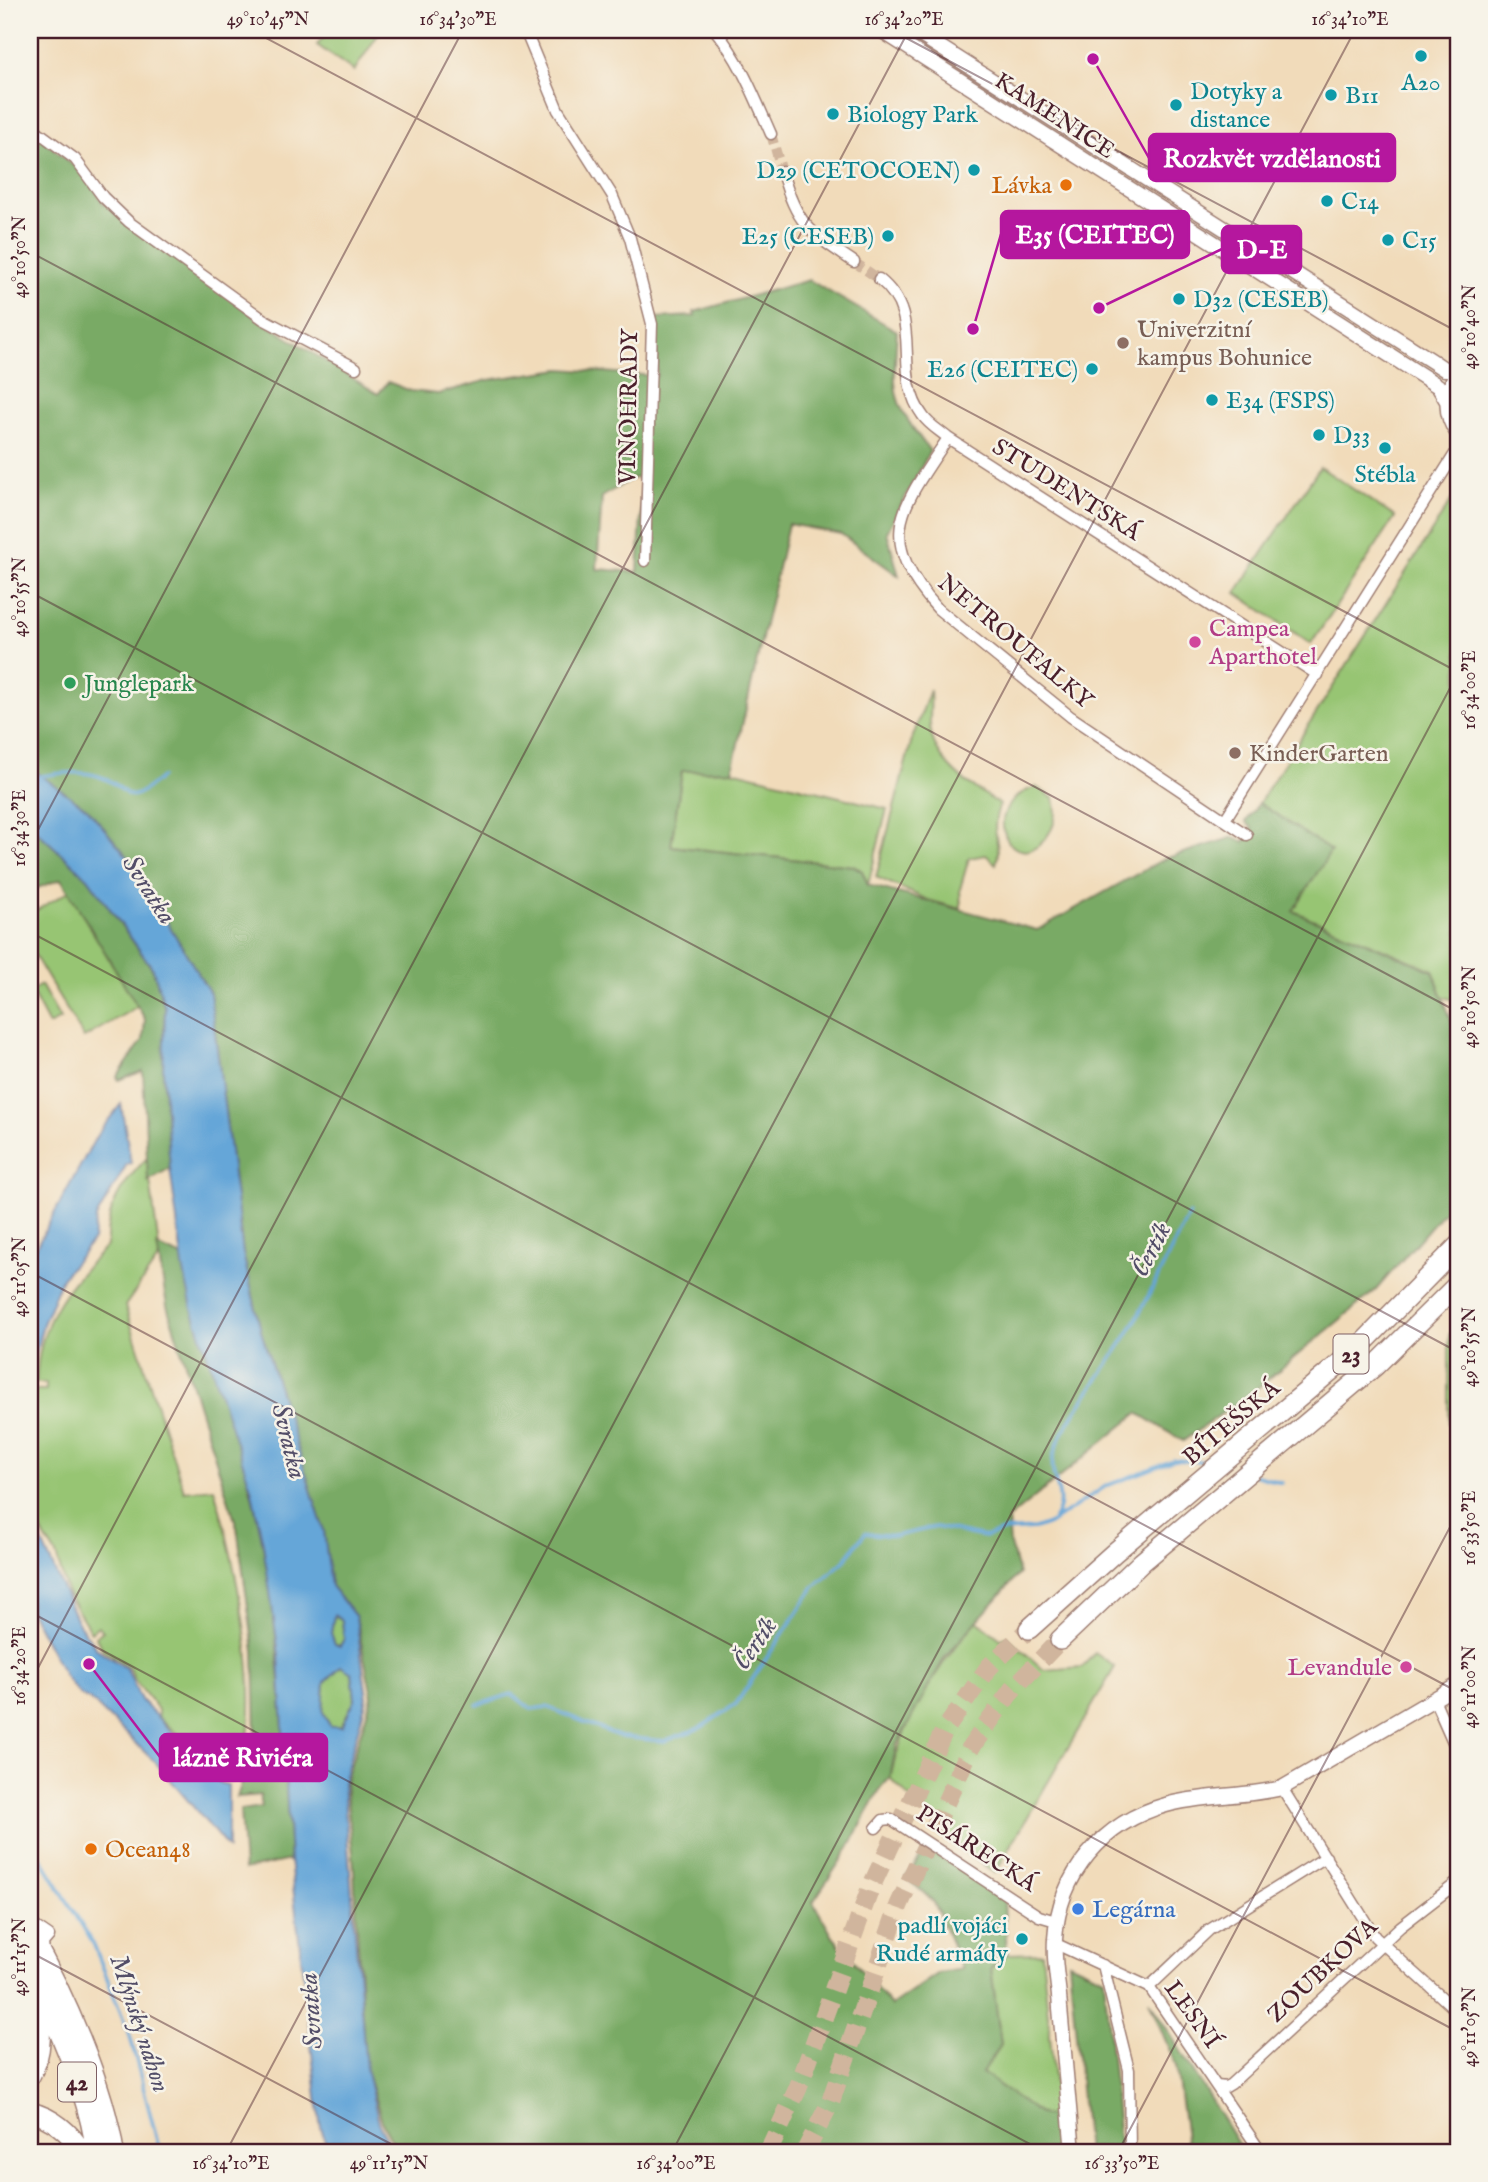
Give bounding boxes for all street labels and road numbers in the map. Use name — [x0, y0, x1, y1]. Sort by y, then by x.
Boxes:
street label: KAMENICE — [988, 66, 1120, 167]
street label: VINOHRADY — [613, 327, 646, 486]
street label: STUDENTSKÁ — [986, 432, 1147, 549]
street label: NETROUFALKY — [931, 568, 1101, 717]
road number: 23 — [1334, 1334, 1368, 1373]
street label: BÍTEŠSKÁ — [1177, 1373, 1288, 1473]
street label: PISÁRECKÁ — [910, 1799, 1043, 1900]
street label: ZOUBKOVA — [1261, 1912, 1385, 2030]
street label: LESNÍ — [1157, 1975, 1227, 2056]
road number: 42 — [58, 2062, 96, 2102]

